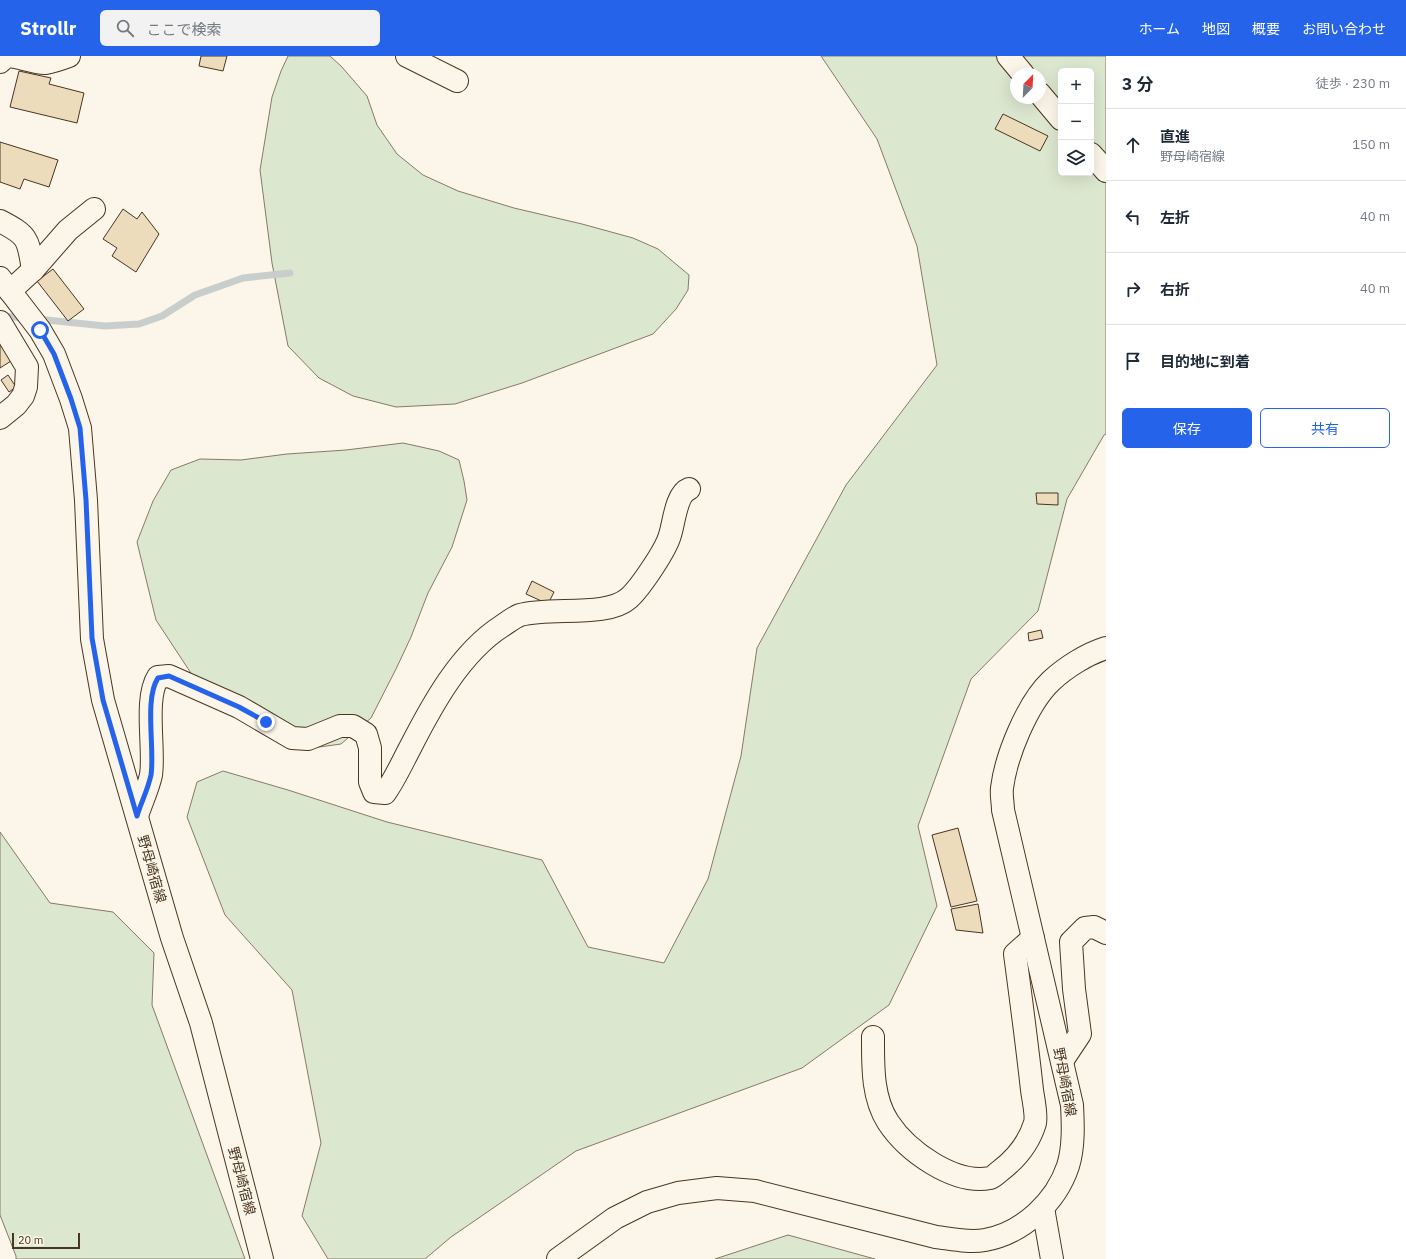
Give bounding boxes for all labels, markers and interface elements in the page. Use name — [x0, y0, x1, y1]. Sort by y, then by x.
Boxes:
search box — [100, 10, 380, 46]
text: Strollr — [20, 16, 76, 40]
icon: search — [114, 17, 136, 39]
text: ここで検索 — [146, 20, 221, 39]
text: ホーム — [1138, 20, 1180, 38]
text: 地図 — [1202, 20, 1230, 38]
text: 概要 — [1252, 20, 1280, 38]
text: お問い合わせ — [1302, 20, 1386, 38]
north arrow — [1010, 68, 1046, 104]
map controls — [1058, 68, 1094, 176]
button: + — [1058, 68, 1094, 104]
text: 3 分 — [1122, 73, 1153, 95]
text: 徒歩 · 230 m — [1316, 75, 1390, 92]
button: − — [1058, 104, 1094, 140]
text: 直進 — [1160, 127, 1190, 146]
icon: ahead — [1122, 134, 1144, 156]
text: 150 m — [1352, 136, 1390, 153]
button: layers — [1058, 140, 1094, 176]
text: 野母崎宿線 — [1160, 148, 1225, 165]
icon: left — [1122, 206, 1144, 228]
text: 左折 — [1160, 208, 1190, 227]
text: 40 m — [1360, 208, 1390, 225]
icon: right — [1122, 278, 1144, 300]
text: 右折 — [1160, 280, 1190, 299]
text: 40 m — [1360, 280, 1390, 297]
route start — [31, 321, 49, 339]
icon: arrive — [1122, 350, 1144, 372]
text: 目的地に到着 — [1160, 352, 1250, 371]
button: 保存 — [1122, 408, 1252, 448]
button: 共有 — [1260, 408, 1390, 448]
route end — [257, 713, 275, 731]
street label: 野母崎宿線 — [134, 833, 170, 905]
street label: 野母崎宿線 — [1049, 1046, 1081, 1118]
street label: 野母崎宿線 — [224, 1145, 260, 1217]
scale bar — [12, 1231, 80, 1250]
text: 20 m — [18, 1233, 43, 1247]

